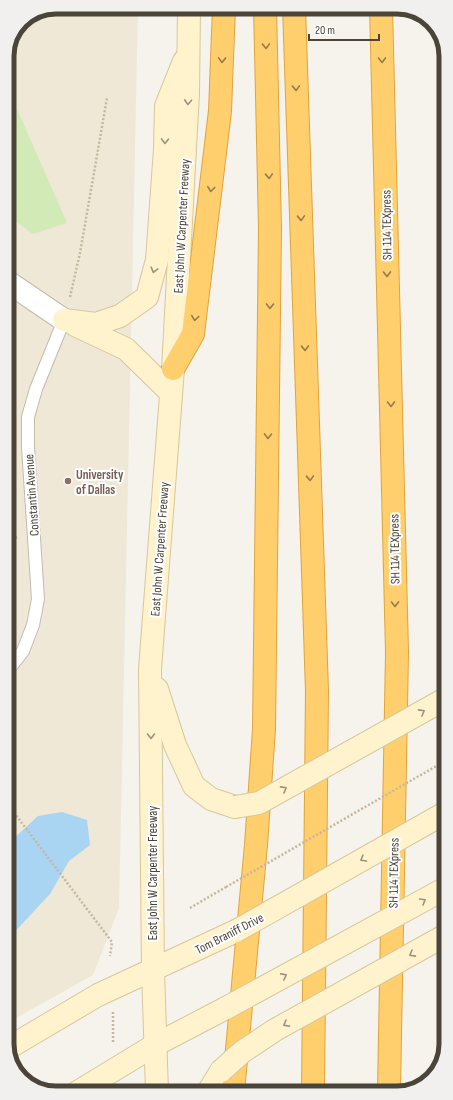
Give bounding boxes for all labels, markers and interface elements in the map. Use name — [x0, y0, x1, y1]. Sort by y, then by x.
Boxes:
scale bar — [309, 16, 379, 42]
text: 20 m — [315, 23, 335, 38]
one-way arrow — [261, 43, 270, 49]
one-way arrow — [218, 57, 226, 63]
one-way arrow — [378, 57, 386, 63]
one-way arrow — [292, 85, 301, 91]
one-way arrow — [183, 99, 192, 105]
one-way arrow — [161, 138, 169, 144]
street label: East John W Carpenter Freeway — [170, 158, 194, 294]
one-way arrow — [265, 173, 273, 179]
one-way arrow — [206, 186, 215, 192]
street label: SH 114 TEXpress — [378, 189, 396, 260]
one-way arrow — [297, 215, 305, 221]
one-way arrow — [150, 266, 159, 273]
one-way arrow — [383, 271, 392, 277]
one-way arrow — [265, 303, 274, 309]
one-way arrow — [191, 315, 200, 322]
one-way arrow — [301, 345, 309, 351]
one-way arrow — [386, 401, 395, 407]
one-way arrow — [264, 433, 272, 439]
street label: Constantin Avenue — [21, 453, 43, 536]
place label: University of Dallas — [76, 467, 124, 498]
one-way arrow — [305, 475, 314, 481]
marker: University of Dallas — [63, 476, 73, 486]
street label: East John W Carpenter Freeway — [147, 481, 173, 617]
street label: SH 114 TEXpress — [386, 513, 404, 584]
one-way arrow — [391, 601, 400, 607]
one-way arrow — [418, 709, 425, 716]
one-way arrow — [147, 733, 155, 739]
one-way arrow — [280, 786, 287, 793]
street label: East John W Carpenter Freeway — [145, 806, 161, 940]
street label: SH 114 TEXpress — [385, 837, 403, 908]
one-way arrow — [360, 855, 367, 862]
one-way arrow — [419, 898, 426, 905]
street label: Tom Braniff Drive — [193, 910, 266, 958]
one-way arrow — [409, 949, 416, 956]
one-way arrow — [280, 973, 288, 981]
one-way arrow — [283, 1019, 290, 1026]

